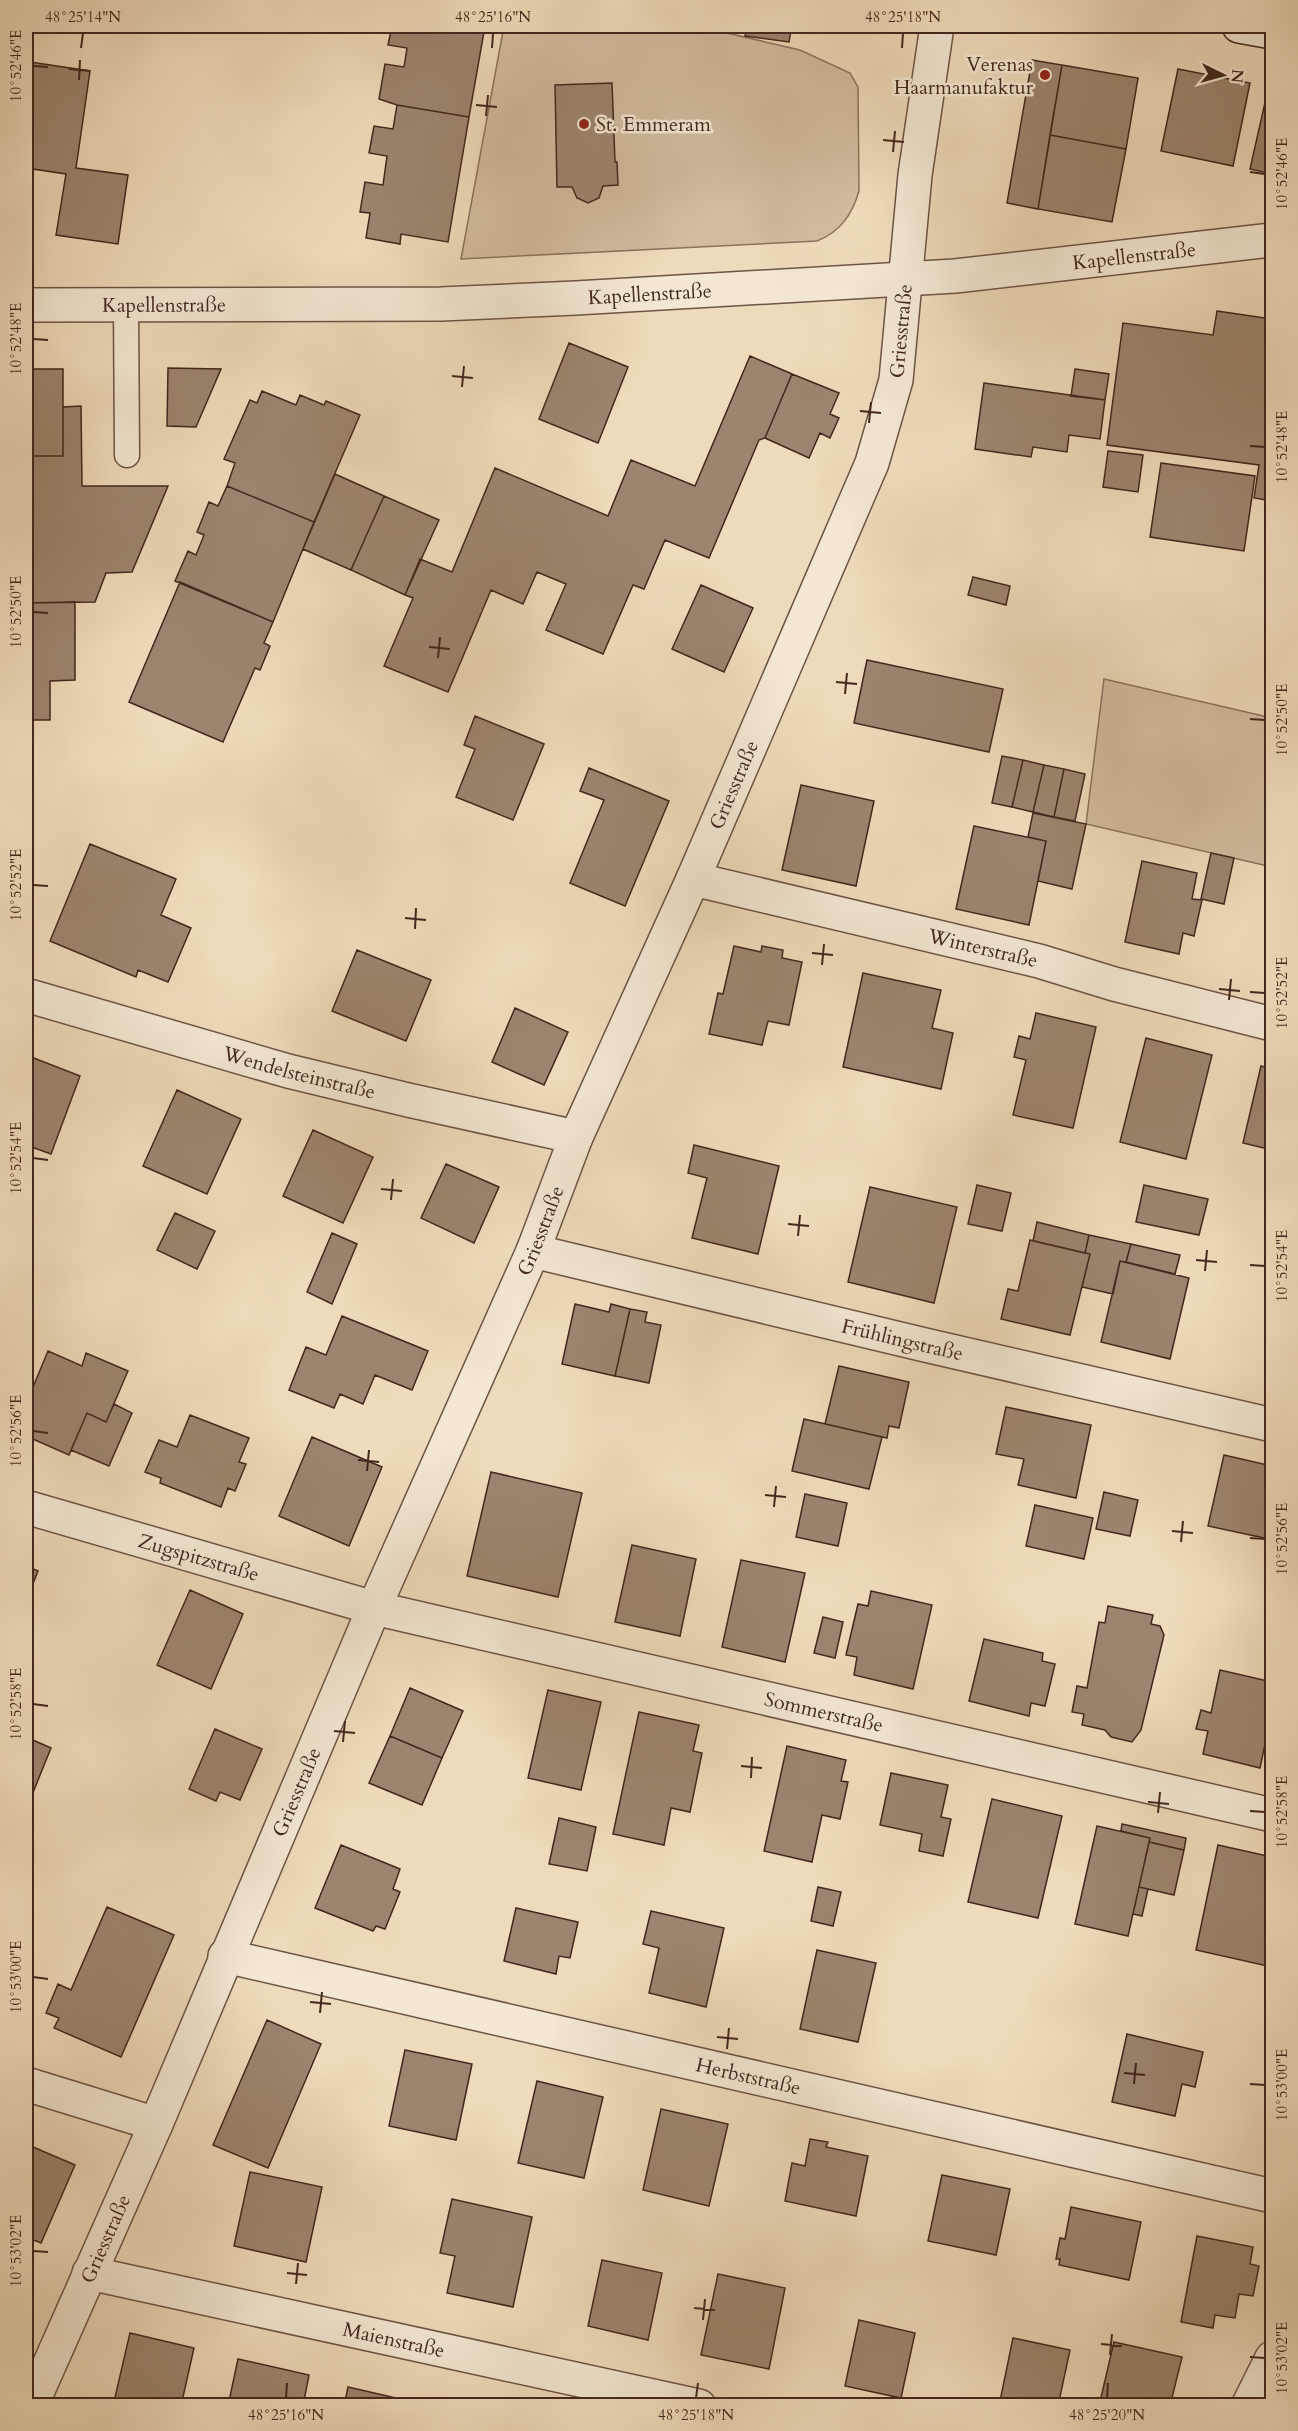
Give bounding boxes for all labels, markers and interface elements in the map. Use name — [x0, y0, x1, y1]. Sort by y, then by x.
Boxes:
text: 48°25'14"N — [45, 7, 121, 27]
text: 48°25'16"N — [455, 7, 531, 27]
text: 48°25'18"N — [865, 7, 941, 27]
text: 10°52'46"E — [6, 30, 26, 102]
north arrow — [1193, 45, 1253, 105]
place label: Verenas Haarmanufaktur — [894, 51, 1034, 101]
marker: Verenas Haarmanufaktur — [1038, 68, 1052, 82]
text: N — [1225, 68, 1249, 84]
place label: St. Emmeram — [596, 111, 711, 138]
marker: St. Emmeram — [577, 117, 591, 131]
text: 10°52'46"E — [1272, 138, 1292, 210]
street label: Kapellenstraße — [1071, 235, 1197, 276]
street label: Kapellenstraße — [587, 277, 712, 311]
street label: Griesstraße — [883, 283, 918, 379]
street label: Kapellenstraße — [102, 291, 226, 318]
text: 10°52'48"E — [6, 303, 26, 375]
text: 10°52'48"E — [1272, 411, 1292, 483]
text: 10°52'50"E — [6, 576, 26, 648]
text: 10°52'50"E — [1272, 684, 1292, 756]
street label: Griesstraße — [702, 736, 765, 834]
text: 10°52'52"E — [6, 849, 26, 921]
street label: Winterstraße — [924, 921, 1040, 974]
text: 10°52'52"E — [1272, 957, 1292, 1029]
street label: Wendelsteinstraße — [219, 1039, 378, 1105]
text: 10°52'54"E — [6, 1122, 26, 1194]
street label: Griesstraße — [510, 1182, 570, 1280]
text: 10°52'54"E — [1272, 1230, 1292, 1302]
street label: Frühlingstraße — [839, 1312, 966, 1367]
text: 10°52'56"E — [6, 1395, 26, 1467]
text: 10°52'56"E — [1272, 1503, 1292, 1575]
street label: Zugspitzstraße — [135, 1527, 263, 1588]
text: 10°52'58"E — [6, 1668, 26, 1740]
street label: Sommerstraße — [762, 1685, 886, 1738]
street label: Griesstraße — [265, 1743, 327, 1841]
text: 10°52'58"E — [1272, 1776, 1292, 1848]
text: 10°53'00"E — [6, 1941, 26, 2013]
text: 10°53'00"E — [1272, 2049, 1292, 2121]
street label: Herbststraße — [693, 2051, 804, 2101]
street label: Griesstraße — [74, 2190, 137, 2287]
text: 10°53'02"E — [6, 2215, 26, 2287]
street label: Maienstraße — [340, 2315, 447, 2364]
text: 10°53'02"E — [1272, 2322, 1292, 2394]
text: 48°25'16"N — [248, 2405, 324, 2425]
text: 48°25'18"N — [658, 2405, 734, 2425]
text: 48°25'20"N — [1069, 2405, 1145, 2425]

